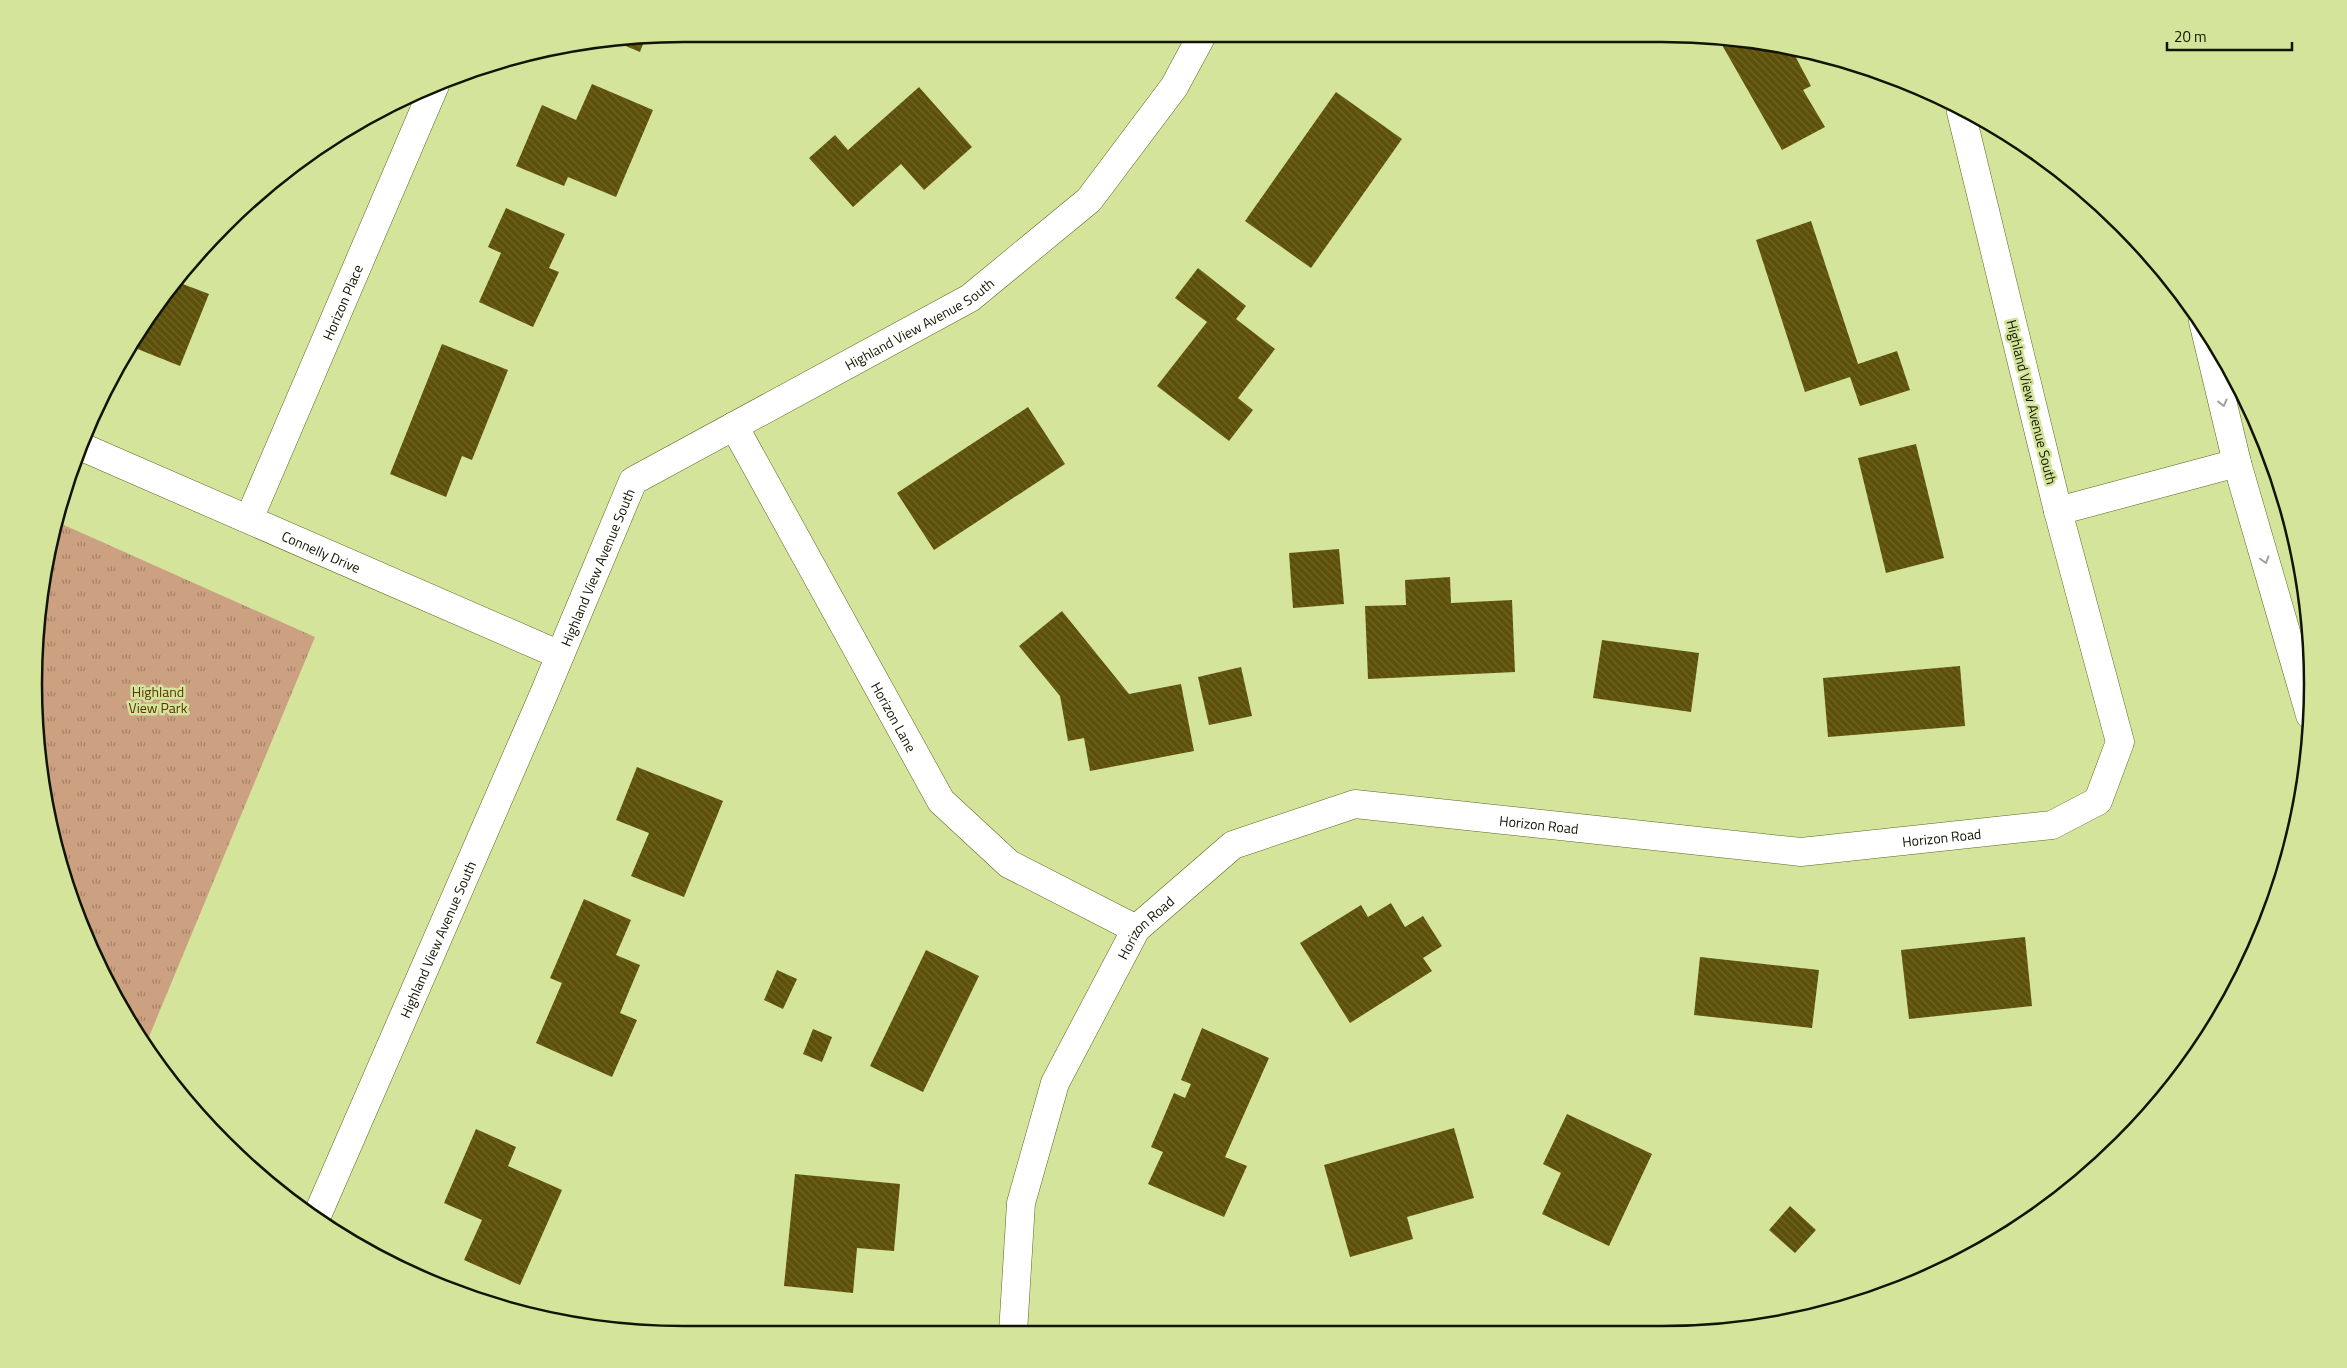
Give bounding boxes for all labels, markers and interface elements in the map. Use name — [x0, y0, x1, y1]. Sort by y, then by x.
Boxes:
scale bar — [2167, 20, 2292, 52]
text: 20 m — [2174, 25, 2207, 48]
street label: Horizon Place — [316, 261, 368, 343]
street label: Highland View Avenue South — [841, 272, 998, 375]
street label: Highland View Avenue South — [2001, 317, 2063, 487]
one-way arrow — [2217, 398, 2227, 406]
street label: Highland View Avenue South — [555, 485, 639, 649]
street label: Connelly Drive — [279, 525, 364, 578]
one-way arrow — [2260, 555, 2270, 563]
street label: Horizon Lane — [867, 678, 922, 756]
park label: Highland View Park — [129, 681, 188, 718]
street label: Horizon Road — [1498, 809, 1580, 838]
street label: Horizon Road — [1901, 822, 1982, 852]
street label: Highland View Avenue South — [394, 857, 481, 1021]
street label: Horizon Road — [1111, 890, 1178, 963]

